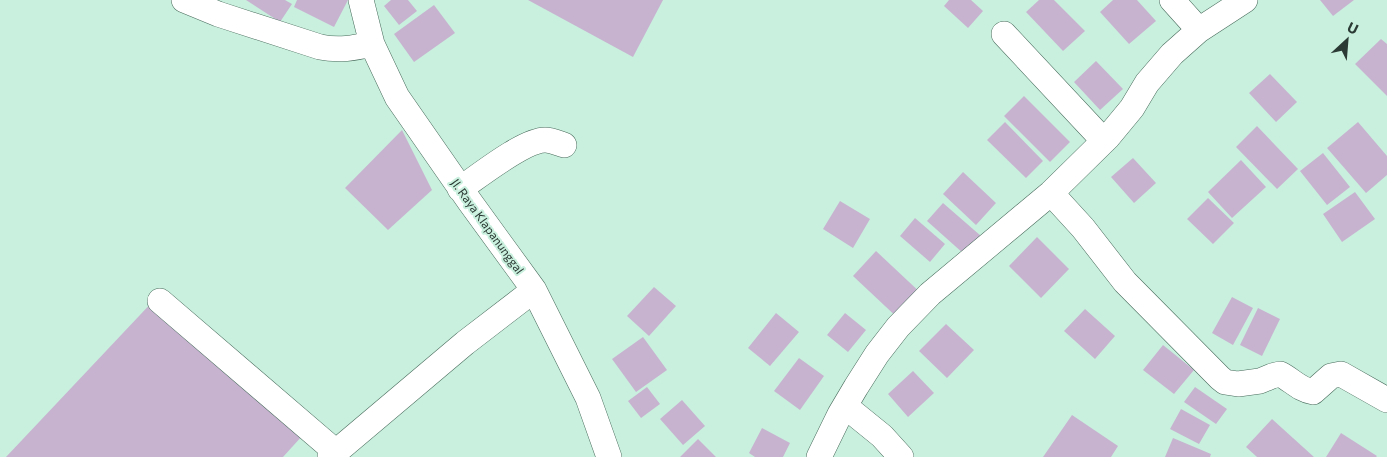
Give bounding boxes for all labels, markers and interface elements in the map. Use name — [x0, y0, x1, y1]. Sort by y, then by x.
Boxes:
north arrow — [1322, 15, 1372, 65]
text: U — [1345, 18, 1361, 38]
street label: Jl. Raya Klapanunggal — [448, 176, 527, 277]

